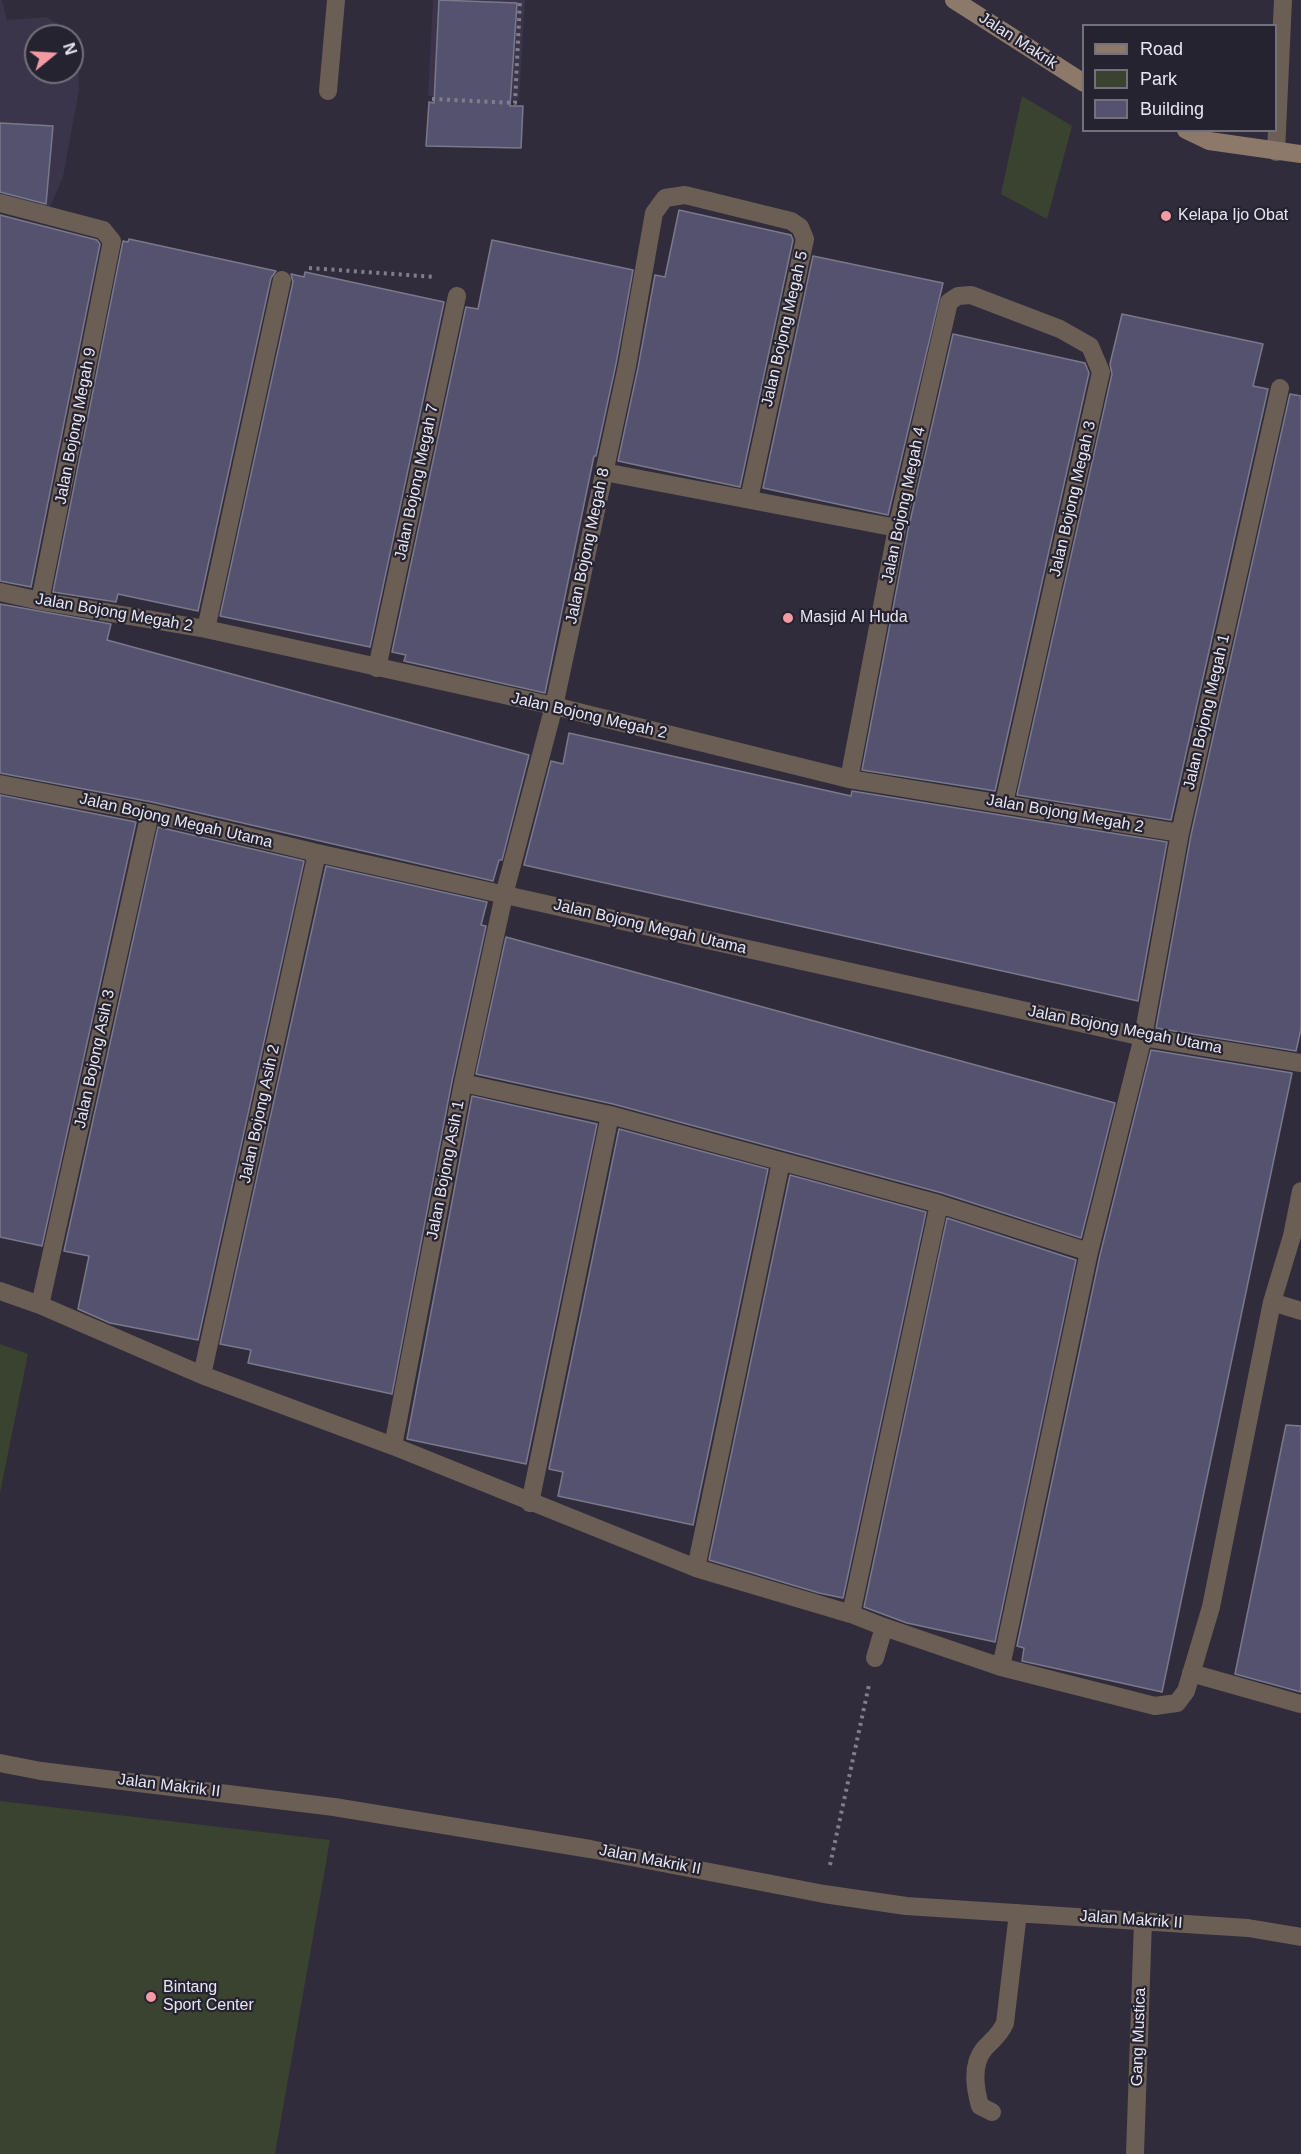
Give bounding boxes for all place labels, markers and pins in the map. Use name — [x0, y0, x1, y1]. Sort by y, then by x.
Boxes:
place label: Kelapa Ijo Obat — [1178, 206, 1288, 226]
marker: Kelapa Ijo Obat — [1159, 209, 1173, 223]
place label: Masjid Al Huda — [800, 608, 908, 628]
marker: Masjid Al Huda — [781, 611, 795, 625]
place label: Bintang Sport Center — [163, 1978, 254, 2016]
marker: Bintang Sport Center — [144, 1990, 158, 2004]

